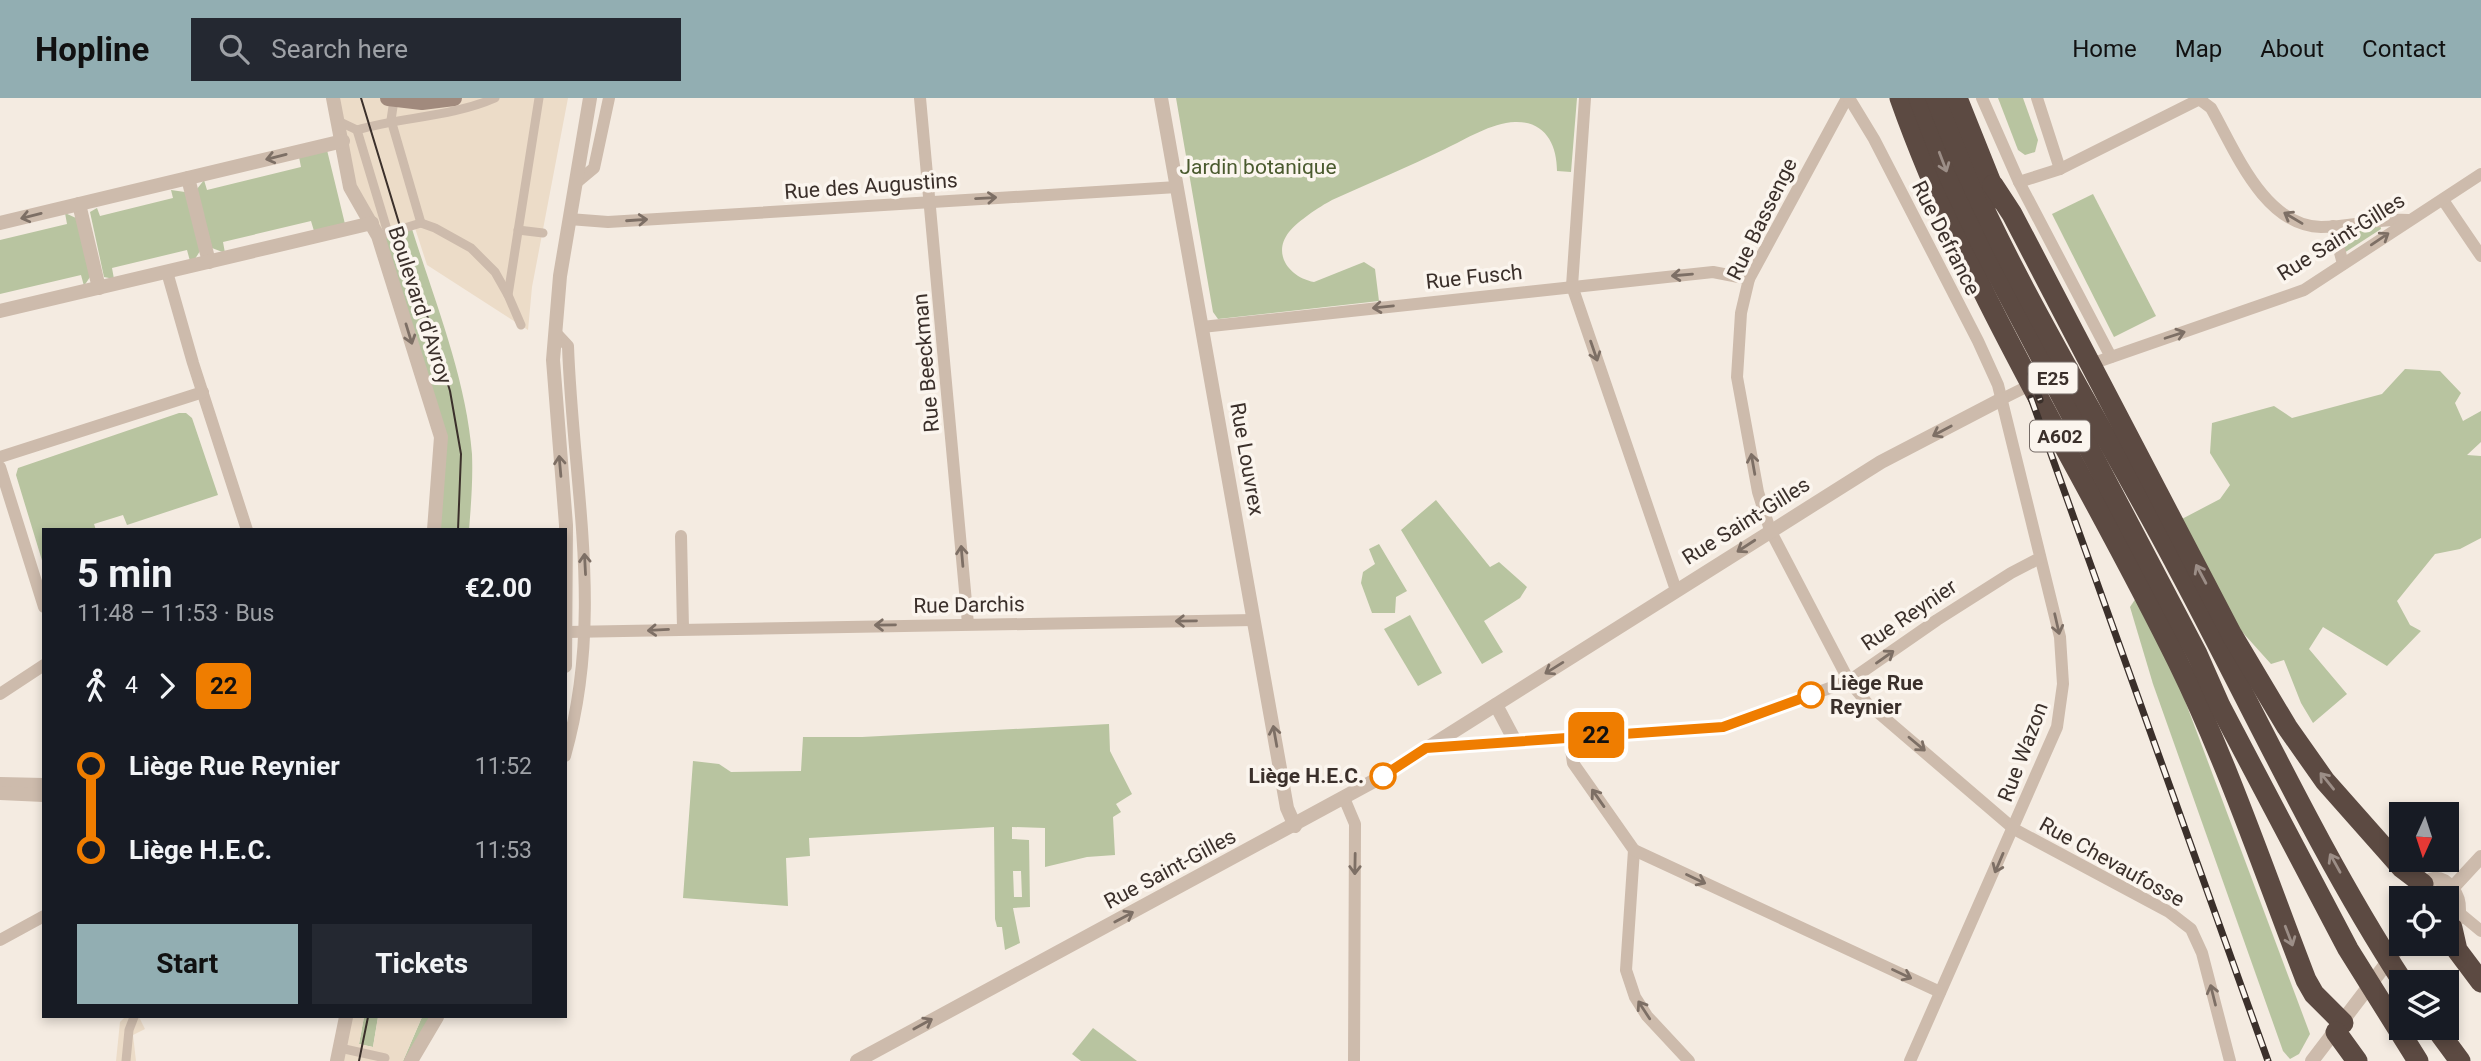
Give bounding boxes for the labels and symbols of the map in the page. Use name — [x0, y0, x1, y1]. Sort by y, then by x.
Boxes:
one-way arrow — [265, 150, 288, 164]
one-way arrow — [1938, 150, 1951, 172]
street label: Rue Bassenge — [1722, 154, 1802, 284]
park label: Jardin botanique — [1179, 155, 1337, 179]
street label: Rue des Augustins — [784, 168, 958, 204]
street label: Rue Defrance — [1907, 177, 1985, 299]
street label: Rue Saint-Gilles — [2273, 188, 2409, 286]
one-way arrow — [974, 191, 997, 204]
one-way arrow — [20, 210, 43, 223]
one-way arrow — [2283, 211, 2303, 225]
one-way arrow — [625, 213, 648, 226]
street label: Boulevard d'Avroy — [383, 223, 457, 387]
one-way arrow — [2369, 232, 2389, 246]
street label: Rue Fusch — [1424, 260, 1524, 294]
one-way arrow — [1671, 269, 1694, 282]
street label: Rue Beeckman — [908, 293, 944, 433]
one-way arrow — [1372, 300, 1394, 313]
one-way arrow — [403, 323, 416, 345]
one-way arrow — [2164, 327, 2186, 340]
one-way arrow — [1589, 339, 1601, 361]
road number: E25 — [2028, 362, 2078, 394]
street label: Rue Louvrex — [1225, 401, 1269, 517]
road number: A602 — [2030, 420, 2090, 452]
one-way arrow — [1932, 424, 1953, 438]
one-way arrow — [1746, 453, 1759, 476]
one-way arrow — [553, 455, 566, 478]
street label: Rue Saint-Gilles — [1678, 472, 1814, 570]
one-way arrow — [1736, 539, 1756, 553]
one-way arrow — [955, 545, 968, 568]
one-way arrow — [578, 553, 591, 576]
one-way arrow — [2193, 564, 2207, 585]
street label: Rue Reynier — [1857, 574, 1961, 656]
street label: Rue Darchis — [913, 592, 1025, 618]
one-way arrow — [2050, 612, 2064, 635]
one-way arrow — [1175, 614, 1198, 627]
one-way arrow — [874, 618, 897, 632]
one-way arrow — [646, 623, 669, 636]
one-way arrow — [1875, 650, 1894, 664]
one-way arrow — [1545, 661, 1564, 676]
place label: Liège Rue Reynier — [1830, 671, 1923, 719]
marker: Liège Rue Reynier — [1798, 682, 1824, 708]
street label: Rue Wazon — [1993, 699, 2053, 805]
line badge: 22 — [1564, 712, 1628, 758]
one-way arrow — [1268, 725, 1281, 748]
one-way arrow — [1907, 736, 1925, 752]
marker: Liège H.E.C. — [1370, 763, 1396, 789]
place label: Liège H.E.C. — [1249, 764, 1364, 788]
one-way arrow — [2319, 773, 2334, 791]
one-way arrow — [1591, 789, 1605, 808]
north arrow — [2389, 802, 2459, 872]
street label: Rue Chevaufosse — [2035, 812, 2189, 912]
street label: Rue Saint-Gilles — [1100, 824, 1240, 914]
one-way arrow — [1348, 852, 1362, 875]
one-way arrow — [1992, 852, 2005, 874]
one-way arrow — [2328, 853, 2341, 874]
one-way arrow — [1685, 872, 1706, 886]
one-way arrow — [1113, 910, 1134, 923]
one-way arrow — [2284, 924, 2296, 946]
one-way arrow — [1891, 968, 1912, 982]
one-way arrow — [2206, 984, 2219, 1007]
one-way arrow — [1636, 1001, 1651, 1020]
one-way arrow — [913, 1017, 933, 1031]

